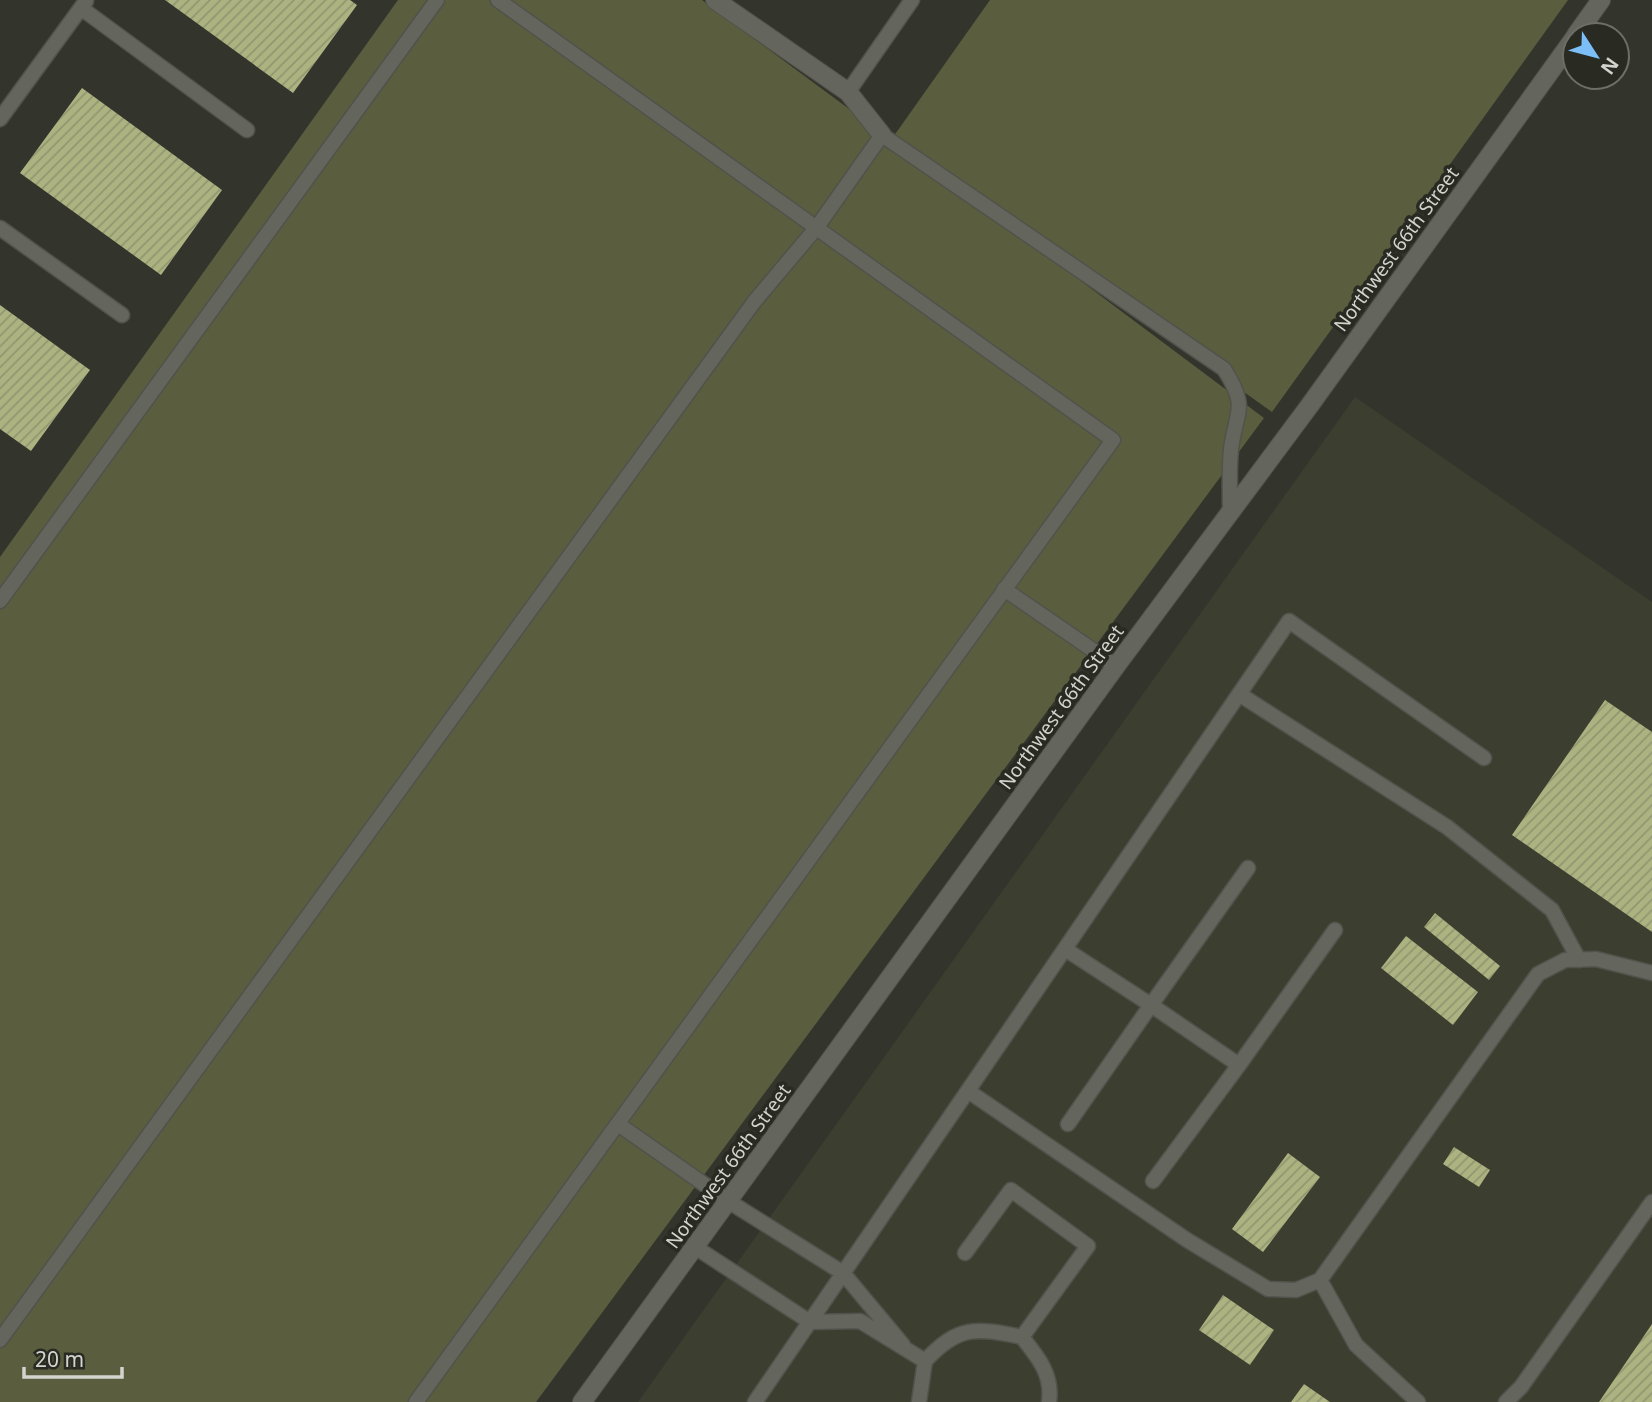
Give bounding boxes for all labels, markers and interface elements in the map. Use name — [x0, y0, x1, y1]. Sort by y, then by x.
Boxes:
north arrow — [1561, 21, 1631, 91]
text: N — [1595, 52, 1625, 80]
street label: Northwest 66th Street — [1328, 161, 1465, 336]
street label: Northwest 66th Street — [993, 619, 1130, 794]
street label: Northwest 66th Street — [660, 1078, 797, 1253]
scale bar — [24, 1336, 122, 1380]
text: 20 m — [35, 1345, 84, 1373]

